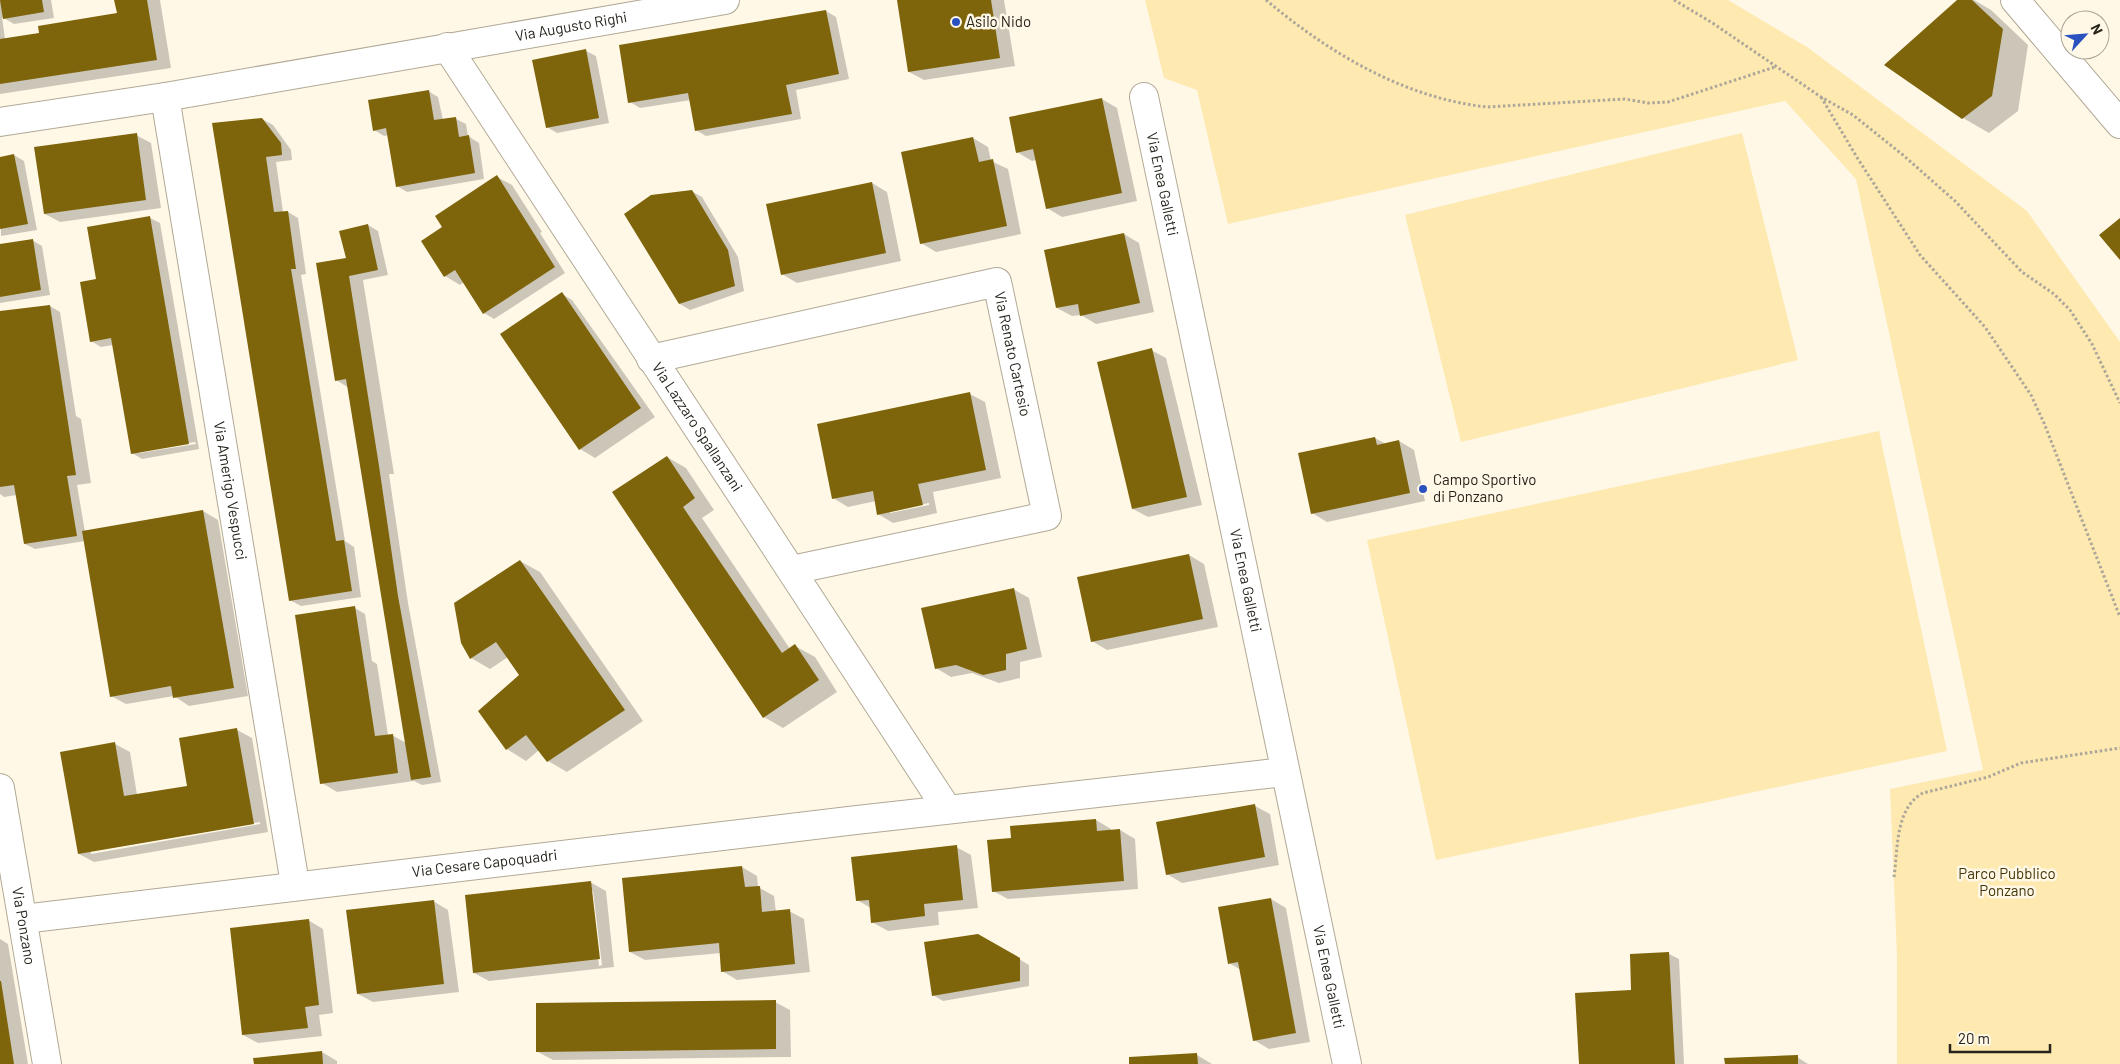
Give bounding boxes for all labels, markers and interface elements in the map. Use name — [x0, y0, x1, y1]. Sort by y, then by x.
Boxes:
street label: Via Augusto Righi — [514, 7, 628, 44]
north arrow — [2060, 10, 2110, 60]
place label: Asilo Nido — [966, 12, 1031, 30]
marker: Asilo Nido — [950, 16, 962, 28]
text: N — [2087, 21, 2107, 37]
street label: Via Enea Galletti — [1144, 130, 1183, 237]
street label: Via Renato Cartesio — [991, 290, 1035, 418]
street label: Via Lazzaro Spallanzani — [649, 359, 747, 495]
street label: Via Amerigo Vespucci — [211, 420, 251, 561]
place label: Campo Sportivo di Ponzano — [1433, 470, 1537, 505]
marker: Campo Sportivo di Ponzano — [1417, 483, 1429, 495]
street label: Via Enea Galletti — [1227, 527, 1266, 634]
street label: Via Cesare Capoquadri — [411, 845, 558, 880]
park label: Parco Pubblico Ponzano — [1958, 864, 2056, 899]
street label: Via Ponzano — [9, 885, 40, 966]
street label: Via Enea Galletti — [1310, 923, 1349, 1030]
scale bar — [1950, 1022, 2050, 1054]
text: 20 m — [1958, 1029, 1990, 1047]

